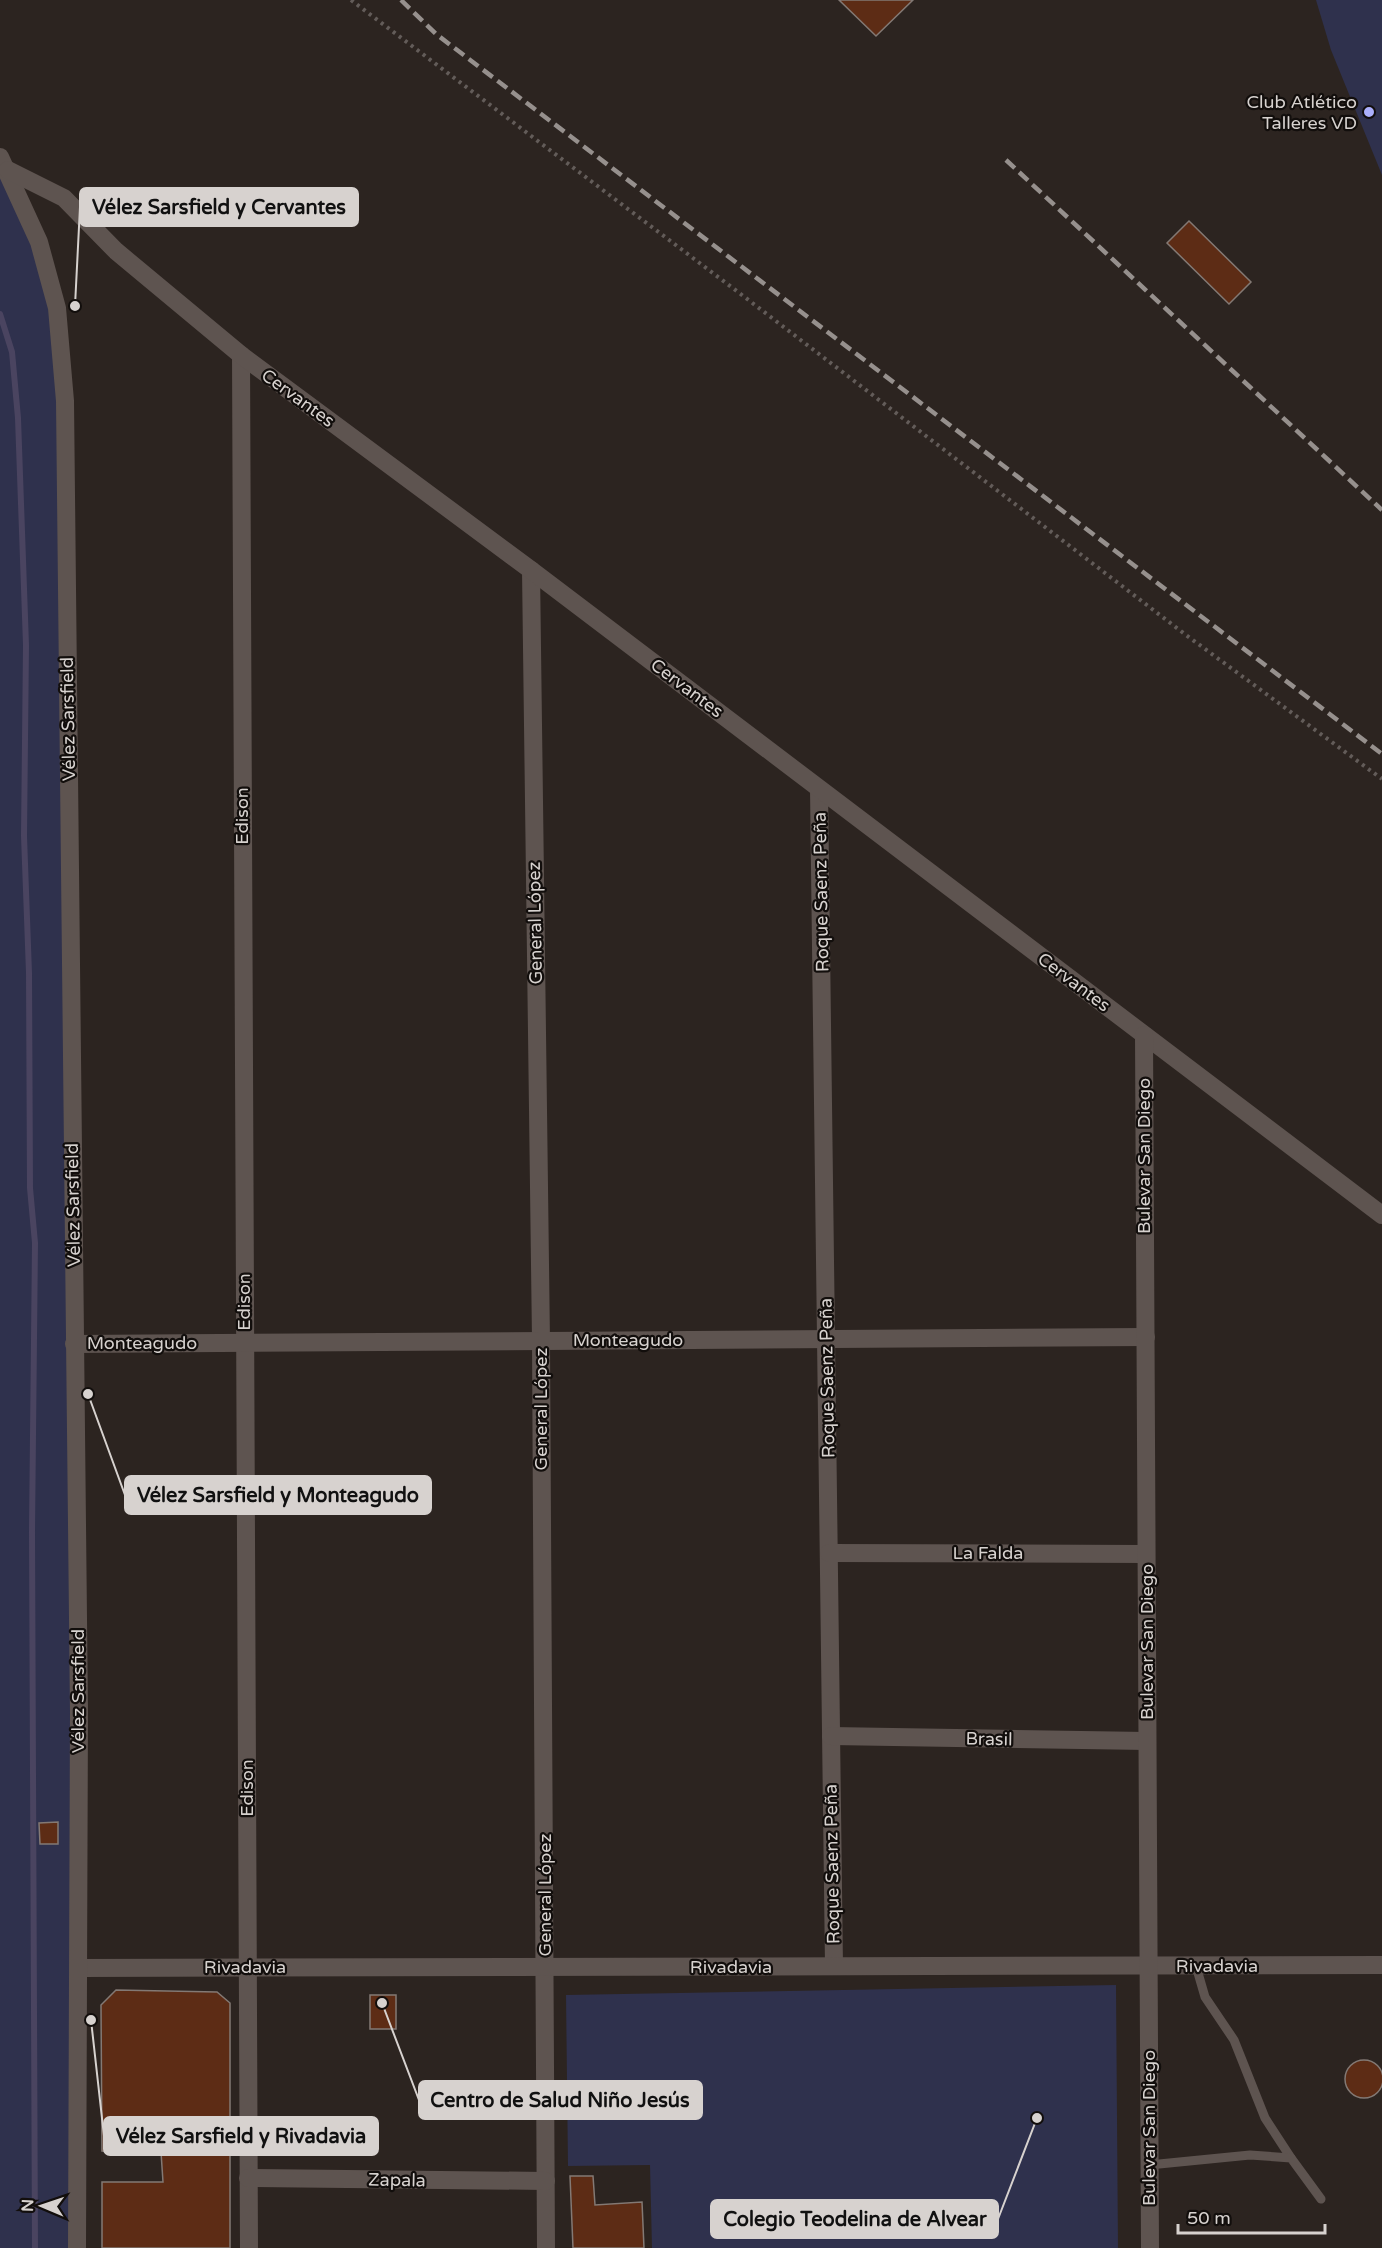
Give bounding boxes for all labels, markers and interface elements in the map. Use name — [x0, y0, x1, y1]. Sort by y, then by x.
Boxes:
place label: Club Atlético Talleres VD — [1247, 91, 1357, 134]
marker: Club Atlético Talleres VD — [1362, 105, 1376, 119]
callout: Vélez Sarsfield y Cervantes — [80, 188, 358, 226]
text: Vélez Sarsfield y Cervantes — [92, 196, 346, 220]
street label: Cervantes — [257, 364, 339, 432]
street label: Cervantes — [646, 654, 728, 722]
street label: Vélez Sarsfield — [56, 657, 80, 781]
street label: Edison — [231, 787, 253, 845]
street label: Roque Saenz Peña — [809, 812, 833, 972]
street label: General López — [523, 861, 547, 985]
street label: Cervantes — [1033, 948, 1115, 1016]
street label: Bulevar San Diego — [1133, 1078, 1155, 1234]
street label: Vélez Sarsfield — [61, 1143, 85, 1267]
street label: Edison — [233, 1273, 255, 1331]
street label: Roque Saenz Peña — [815, 1298, 839, 1458]
street label: Monteagudo — [573, 1329, 683, 1351]
street label: Monteagudo — [87, 1332, 197, 1354]
street label: General López — [530, 1347, 552, 1470]
callout: Vélez Sarsfield y Monteagudo — [125, 1476, 431, 1514]
text: Vélez Sarsfield y Monteagudo — [137, 1484, 419, 1508]
street label: La Falda — [953, 1542, 1023, 1564]
street label: Bulevar San Diego — [1136, 1564, 1158, 1720]
street label: Vélez Sarsfield — [67, 1629, 89, 1753]
street label: Brasil — [965, 1728, 1013, 1750]
street label: Edison — [236, 1759, 258, 1817]
street label: Roque Saenz Peña — [820, 1784, 844, 1944]
street label: General López — [534, 1833, 556, 1956]
street label: Rivadavia — [1176, 1955, 1258, 1977]
street label: Rivadavia — [204, 1956, 286, 1978]
street label: Rivadavia — [690, 1956, 772, 1978]
street label: Bulevar San Diego — [1138, 2050, 1160, 2206]
callout: Centro de Salud Niño Jesús — [419, 2081, 702, 2119]
text: Centro de Salud Niño Jesús — [430, 2089, 690, 2113]
callout: Vélez Sarsfield y Rivadavia — [104, 2117, 378, 2155]
text: Vélez Sarsfield y Rivadavia — [116, 2125, 366, 2149]
street label: Zapala — [368, 2168, 426, 2192]
north arrow — [12, 2176, 72, 2236]
scale bar — [1178, 2197, 1325, 2235]
text: N — [18, 2199, 38, 2212]
callout: Colegio Teodelina de Alvear — [711, 2200, 998, 2238]
text: 50 m — [1187, 2207, 1231, 2229]
text: Colegio Teodelina de Alvear — [723, 2208, 987, 2232]

